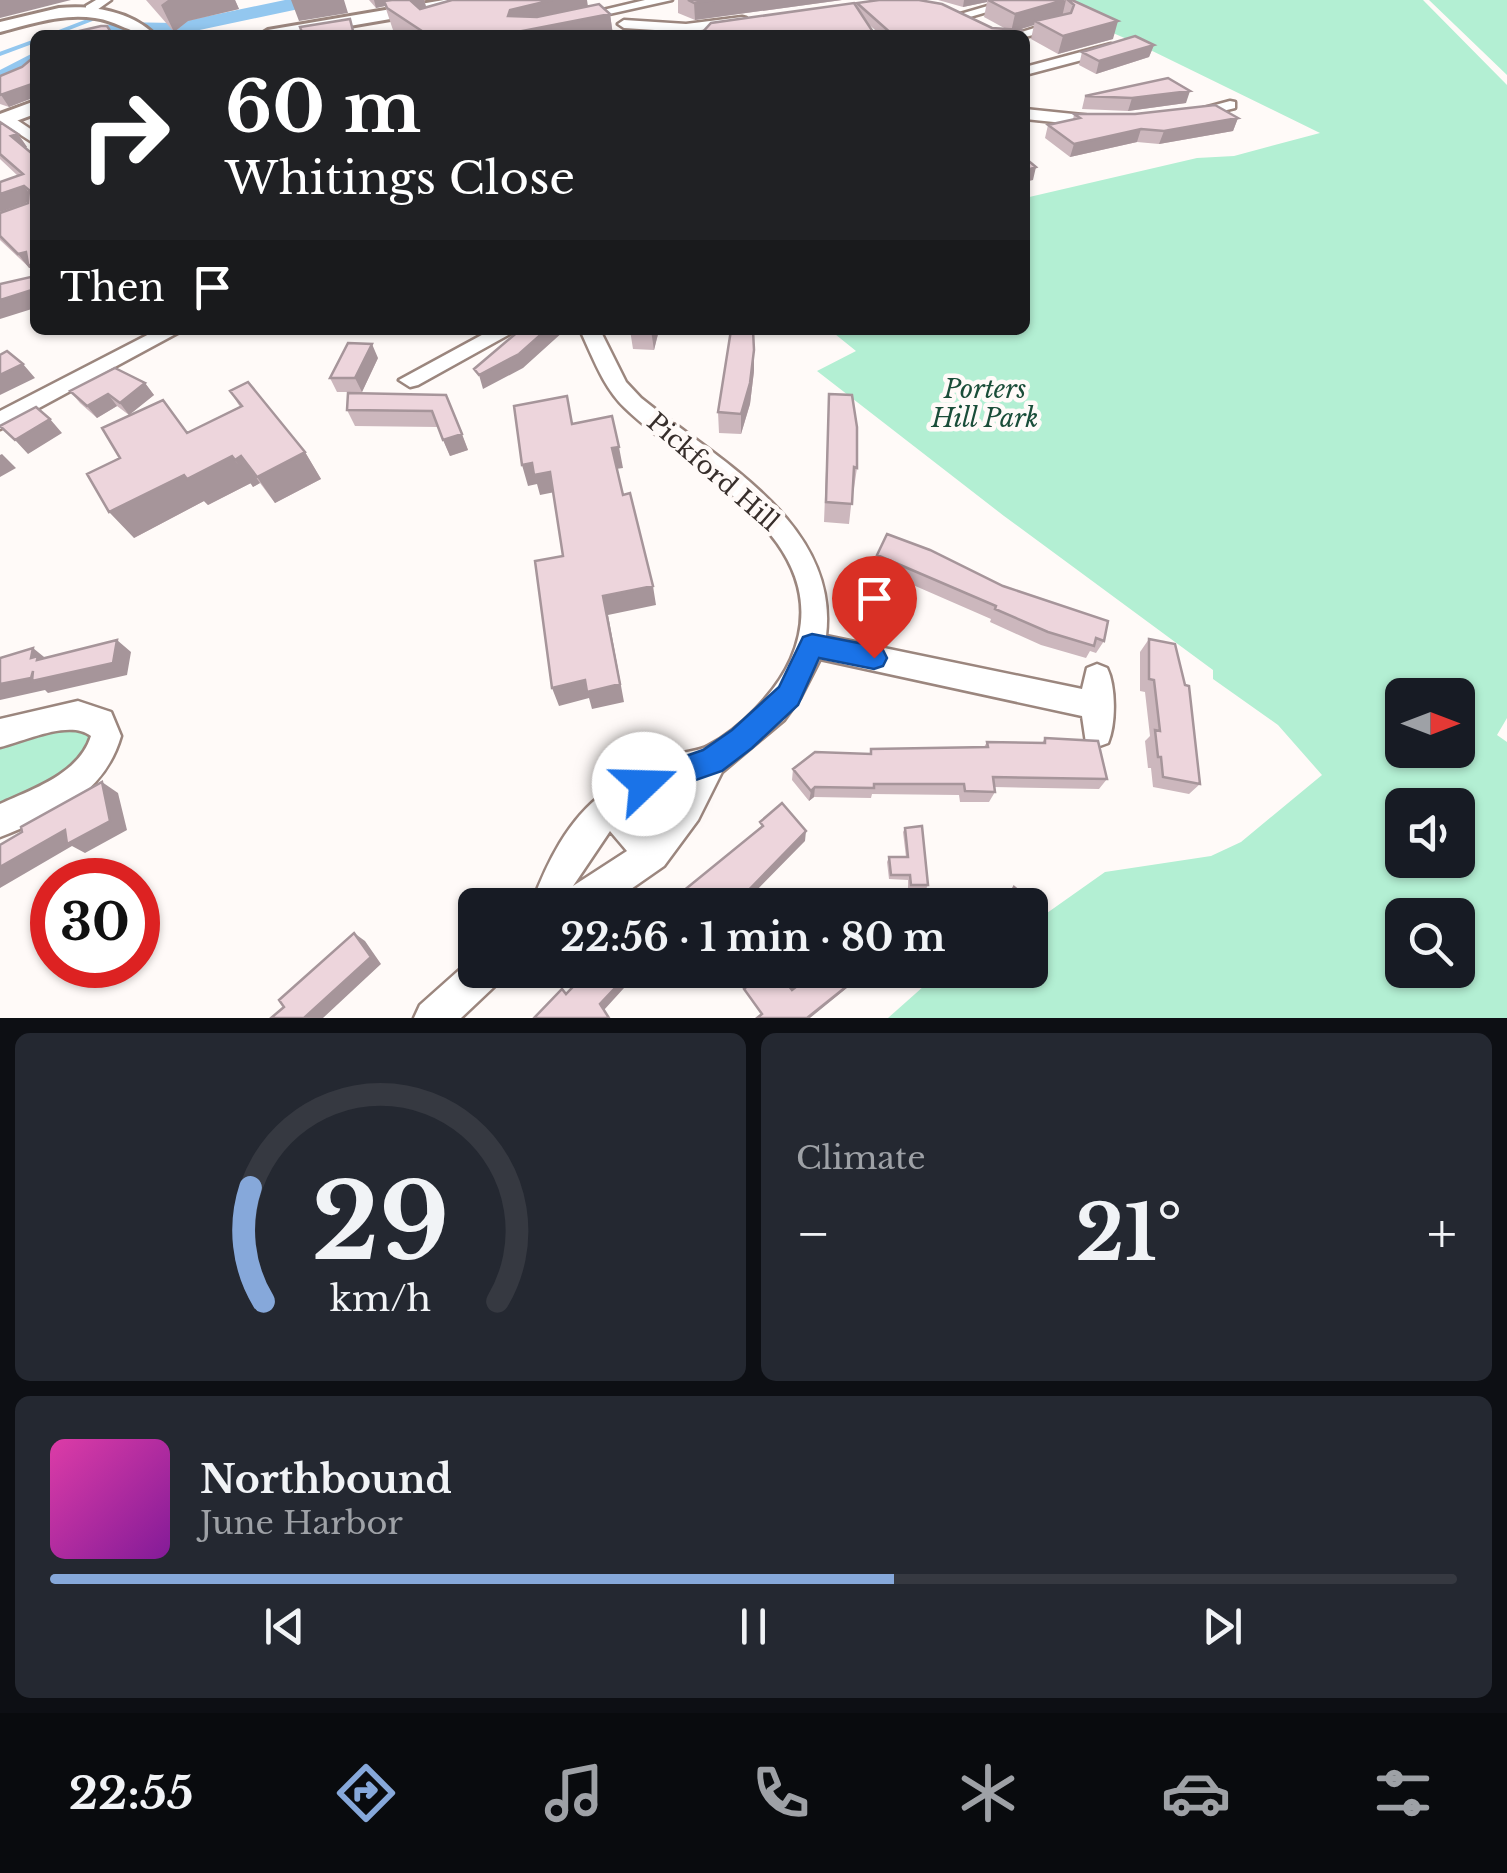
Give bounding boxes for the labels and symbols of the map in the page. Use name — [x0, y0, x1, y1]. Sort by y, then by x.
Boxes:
park label: Porters Hill Park — [931, 374, 1038, 434]
street label: Pickford Hill — [641, 406, 785, 538]
pin — [832, 556, 917, 659]
north arrow — [1385, 678, 1475, 768]
position arrow — [592, 732, 696, 836]
speed limit sign: 30 — [30, 858, 160, 988]

